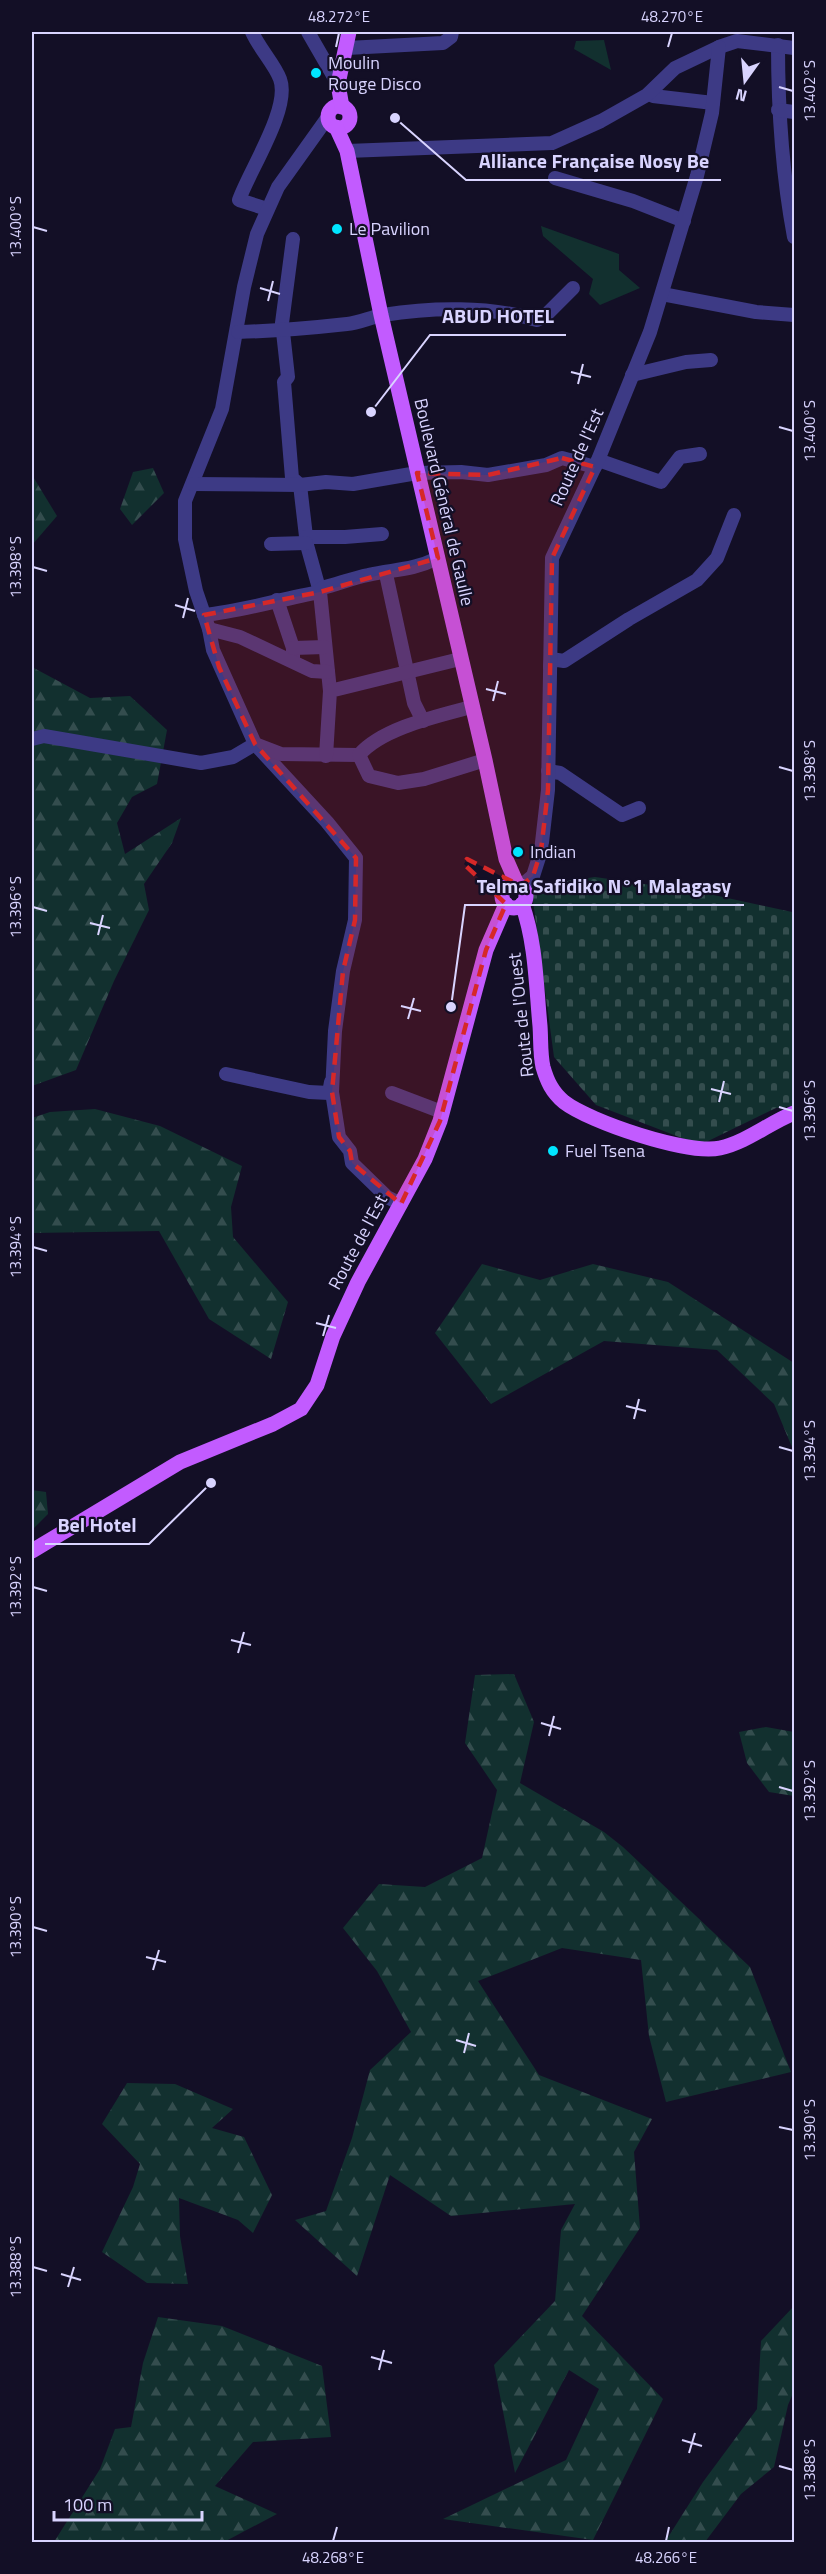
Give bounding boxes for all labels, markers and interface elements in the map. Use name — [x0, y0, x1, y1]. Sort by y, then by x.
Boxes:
text: 48.272°E — [308, 5, 370, 28]
text: 48.270°E — [641, 5, 703, 28]
place label: Moulin Rouge Disco — [328, 49, 421, 97]
north arrow — [715, 51, 775, 111]
text: 13.402°S — [798, 60, 821, 122]
marker: Moulin Rouge Disco — [309, 66, 323, 80]
text: N — [733, 82, 750, 109]
callout: Alliance Française Nosy Be — [466, 142, 721, 180]
text: Alliance Française Nosy Be — [479, 145, 709, 176]
text: 13.400°S — [4, 196, 27, 258]
place label: Le Pavilion — [349, 215, 430, 242]
marker: Le Pavilion — [330, 222, 344, 236]
callout: ABUD HOTEL — [430, 297, 566, 335]
text: ABUD HOTEL — [442, 300, 555, 331]
street label: Boulevard Général de Gaulle — [407, 395, 482, 608]
text: 13.400°S — [798, 400, 821, 462]
street label: Route de l'Est — [543, 403, 610, 510]
text: 13.398°S — [4, 536, 27, 598]
text: 13.398°S — [798, 740, 821, 802]
place label: Indian — [530, 838, 576, 865]
marker: Indian — [511, 845, 525, 859]
callout: Telma Safidiko N°1 Malagasy — [465, 867, 744, 905]
text: Telma Safidiko N°1 Malagasy — [477, 870, 731, 901]
text: 13.396°S — [4, 876, 27, 938]
street label: Route de l'Ouest — [500, 951, 540, 1079]
text: 13.396°S — [798, 1080, 821, 1142]
place label: Fuel Tsena — [565, 1137, 645, 1164]
marker: Fuel Tsena — [546, 1144, 560, 1158]
street label: Route de l'Est — [321, 1189, 394, 1294]
text: 13.394°S — [4, 1216, 27, 1278]
text: 13.394°S — [798, 1420, 821, 1482]
callout: Bel Hotel — [45, 1506, 149, 1544]
text: Bel Hotel — [57, 1509, 137, 1540]
text: 13.392°S — [4, 1556, 27, 1618]
text: 13.392°S — [798, 1760, 821, 1822]
text: 13.390°S — [4, 1896, 27, 1958]
text: 13.390°S — [798, 2099, 821, 2161]
text: 13.388°S — [4, 2236, 27, 2298]
text: 13.388°S — [798, 2439, 821, 2501]
scale bar — [54, 2484, 202, 2522]
text: 100 m — [63, 2491, 112, 2518]
text: 48.268°E — [302, 2546, 364, 2569]
text: 48.266°E — [635, 2546, 697, 2569]

